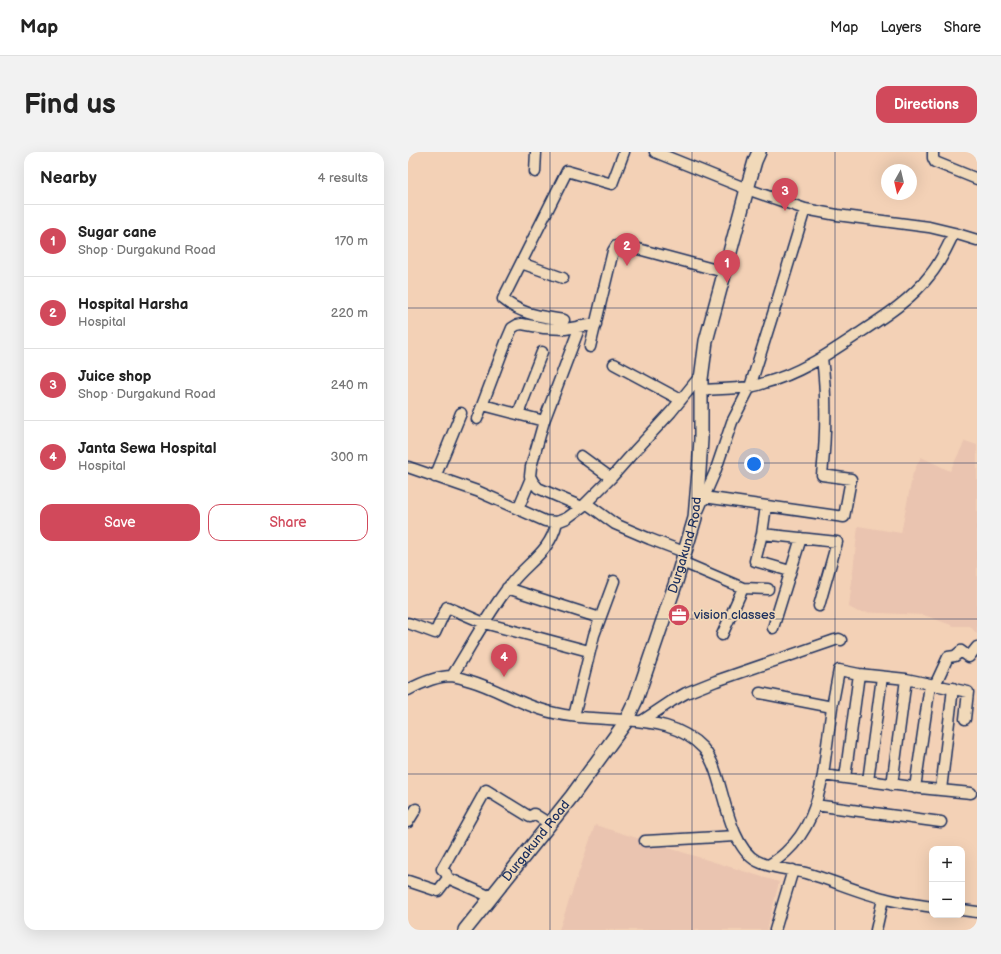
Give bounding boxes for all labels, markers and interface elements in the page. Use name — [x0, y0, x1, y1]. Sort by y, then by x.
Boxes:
text: Map — [20, 16, 58, 39]
text: Map — [830, 19, 858, 36]
text: Layers — [880, 19, 922, 36]
text: Share — [944, 19, 981, 36]
button: Directions — [876, 86, 977, 123]
text: Find us — [24, 88, 116, 121]
north arrow — [881, 164, 917, 200]
text: Nearby — [40, 168, 97, 188]
text: 4 results — [318, 170, 368, 186]
pin: 3 — [772, 178, 798, 211]
text: Sugar cane — [78, 223, 156, 242]
text: 1 — [50, 233, 56, 249]
text: 170 m — [335, 233, 368, 249]
pin: 2 — [614, 233, 640, 266]
text: Shop · Durgakund Road — [78, 242, 216, 258]
pin: 1 — [714, 250, 740, 283]
text: Hospital Harsha — [78, 295, 188, 314]
text: 2 — [49, 305, 57, 321]
text: 220 m — [331, 305, 368, 321]
text: Hospital — [78, 314, 126, 330]
text: Juice shop — [78, 367, 151, 386]
text: 3 — [49, 377, 57, 393]
text: 240 m — [331, 377, 368, 393]
text: Shop · Durgakund Road — [78, 386, 216, 402]
text: Janta Sewa Hospital — [78, 439, 216, 458]
text: 4 — [49, 449, 57, 465]
text: 300 m — [330, 449, 368, 465]
your location — [744, 454, 764, 474]
text: Hospital — [78, 458, 126, 474]
street label: Durgakund Road — [665, 496, 705, 595]
button: Save — [40, 504, 200, 541]
button: Share — [208, 504, 368, 541]
office icon: vision classes — [666, 602, 692, 628]
place label: vision classes — [693, 607, 776, 623]
pin: 4 — [491, 644, 517, 677]
street label: Durgakund Road — [499, 797, 573, 885]
map controls — [929, 846, 965, 918]
button: + — [929, 846, 965, 882]
button: − — [929, 882, 965, 918]

